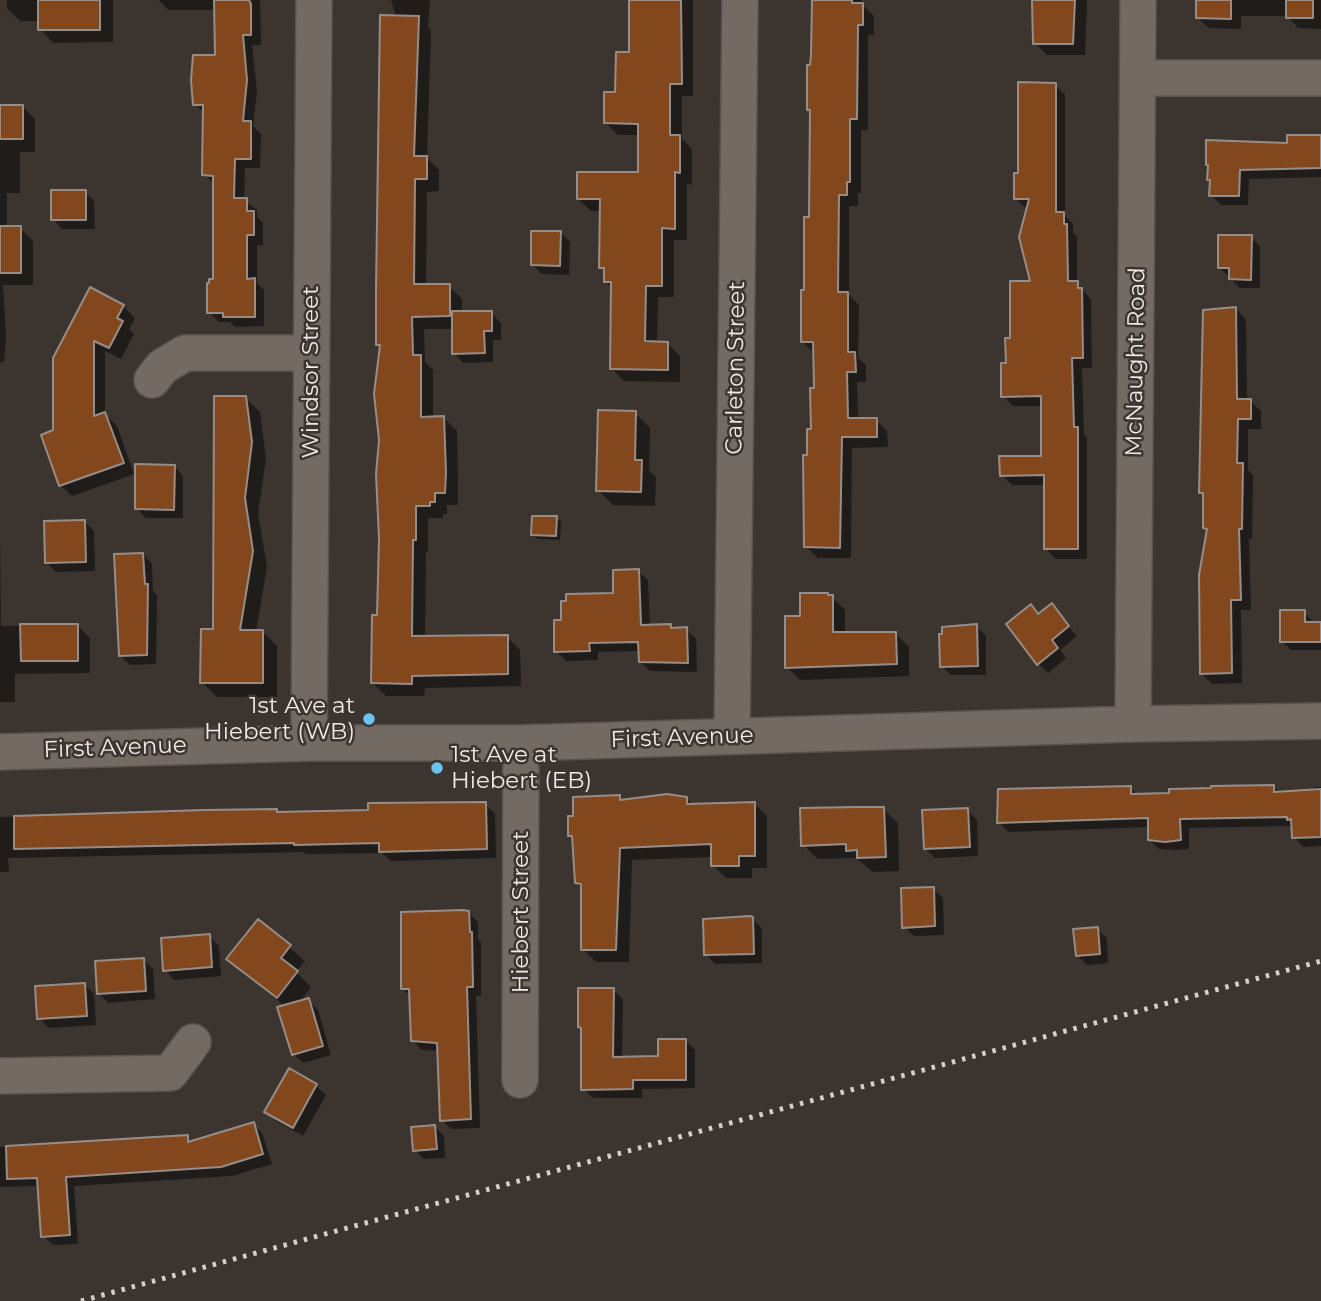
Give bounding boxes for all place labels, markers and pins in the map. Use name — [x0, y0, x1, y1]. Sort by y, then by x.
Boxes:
place label: 1st Ave at Hiebert (WB) — [204, 692, 355, 746]
marker: 1st Ave at Hiebert (WB) — [361, 711, 377, 727]
place label: 1st Ave at Hiebert (EB) — [451, 741, 592, 795]
marker: 1st Ave at Hiebert (EB) — [429, 760, 445, 776]

